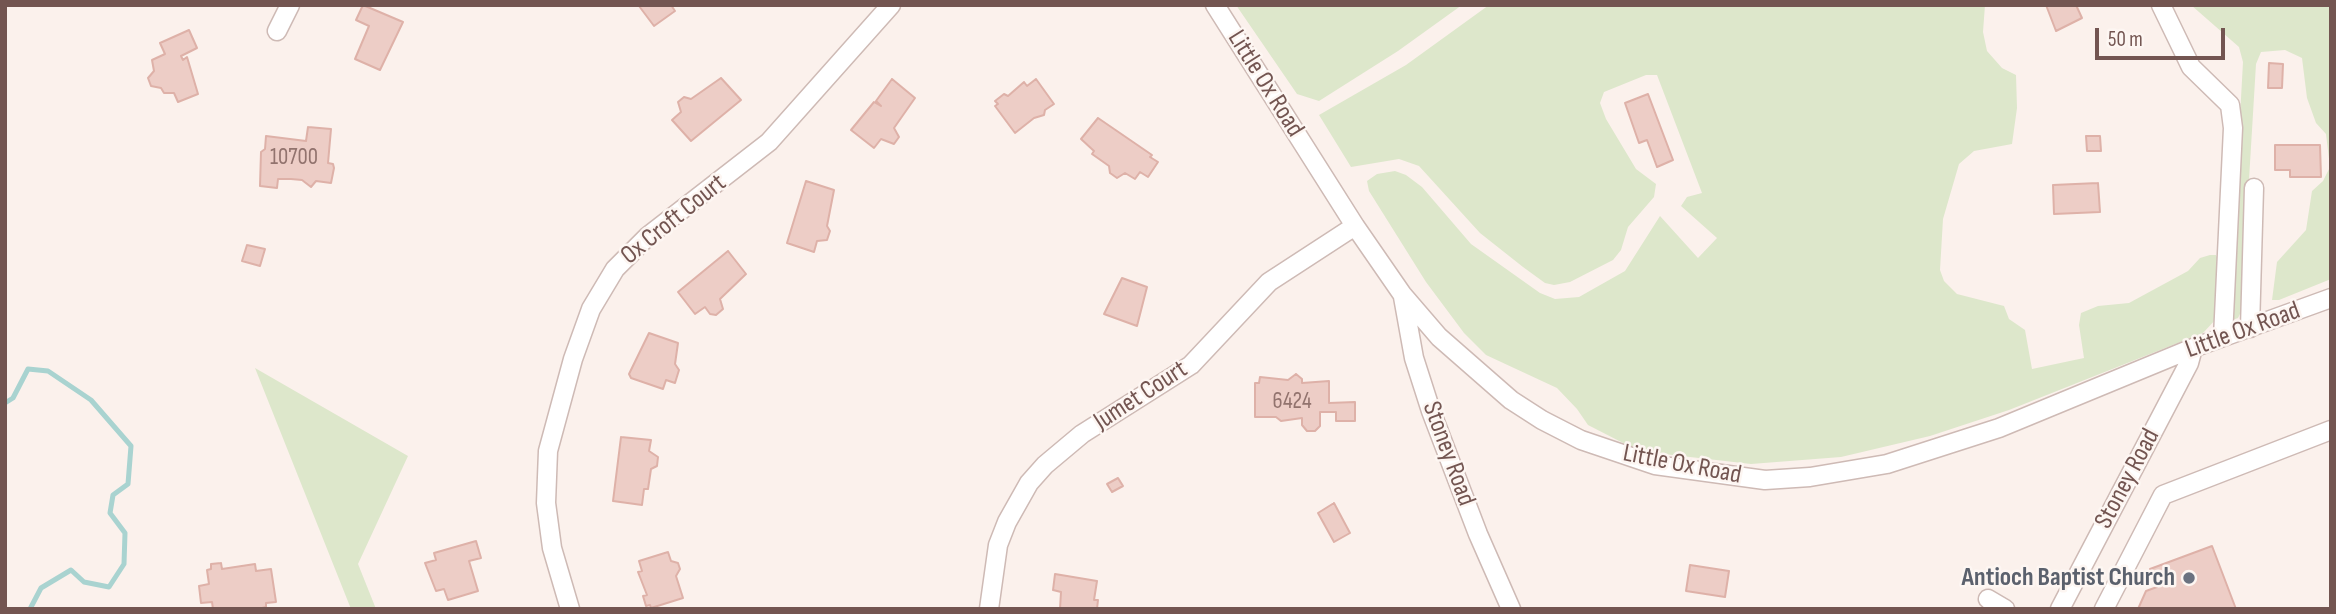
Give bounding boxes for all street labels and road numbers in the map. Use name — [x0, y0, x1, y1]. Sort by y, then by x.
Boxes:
street label: Little Ox Road — [1220, 25, 1310, 143]
street label: Ox Croft Court — [615, 168, 733, 272]
street label: Little Ox Road — [2181, 296, 2305, 366]
street label: Jumet Court — [1088, 354, 1194, 438]
street label: Stoney Road — [1415, 398, 1481, 510]
street label: Stoney Road — [2089, 424, 2167, 534]
street label: Little Ox Road — [1620, 438, 1744, 492]

